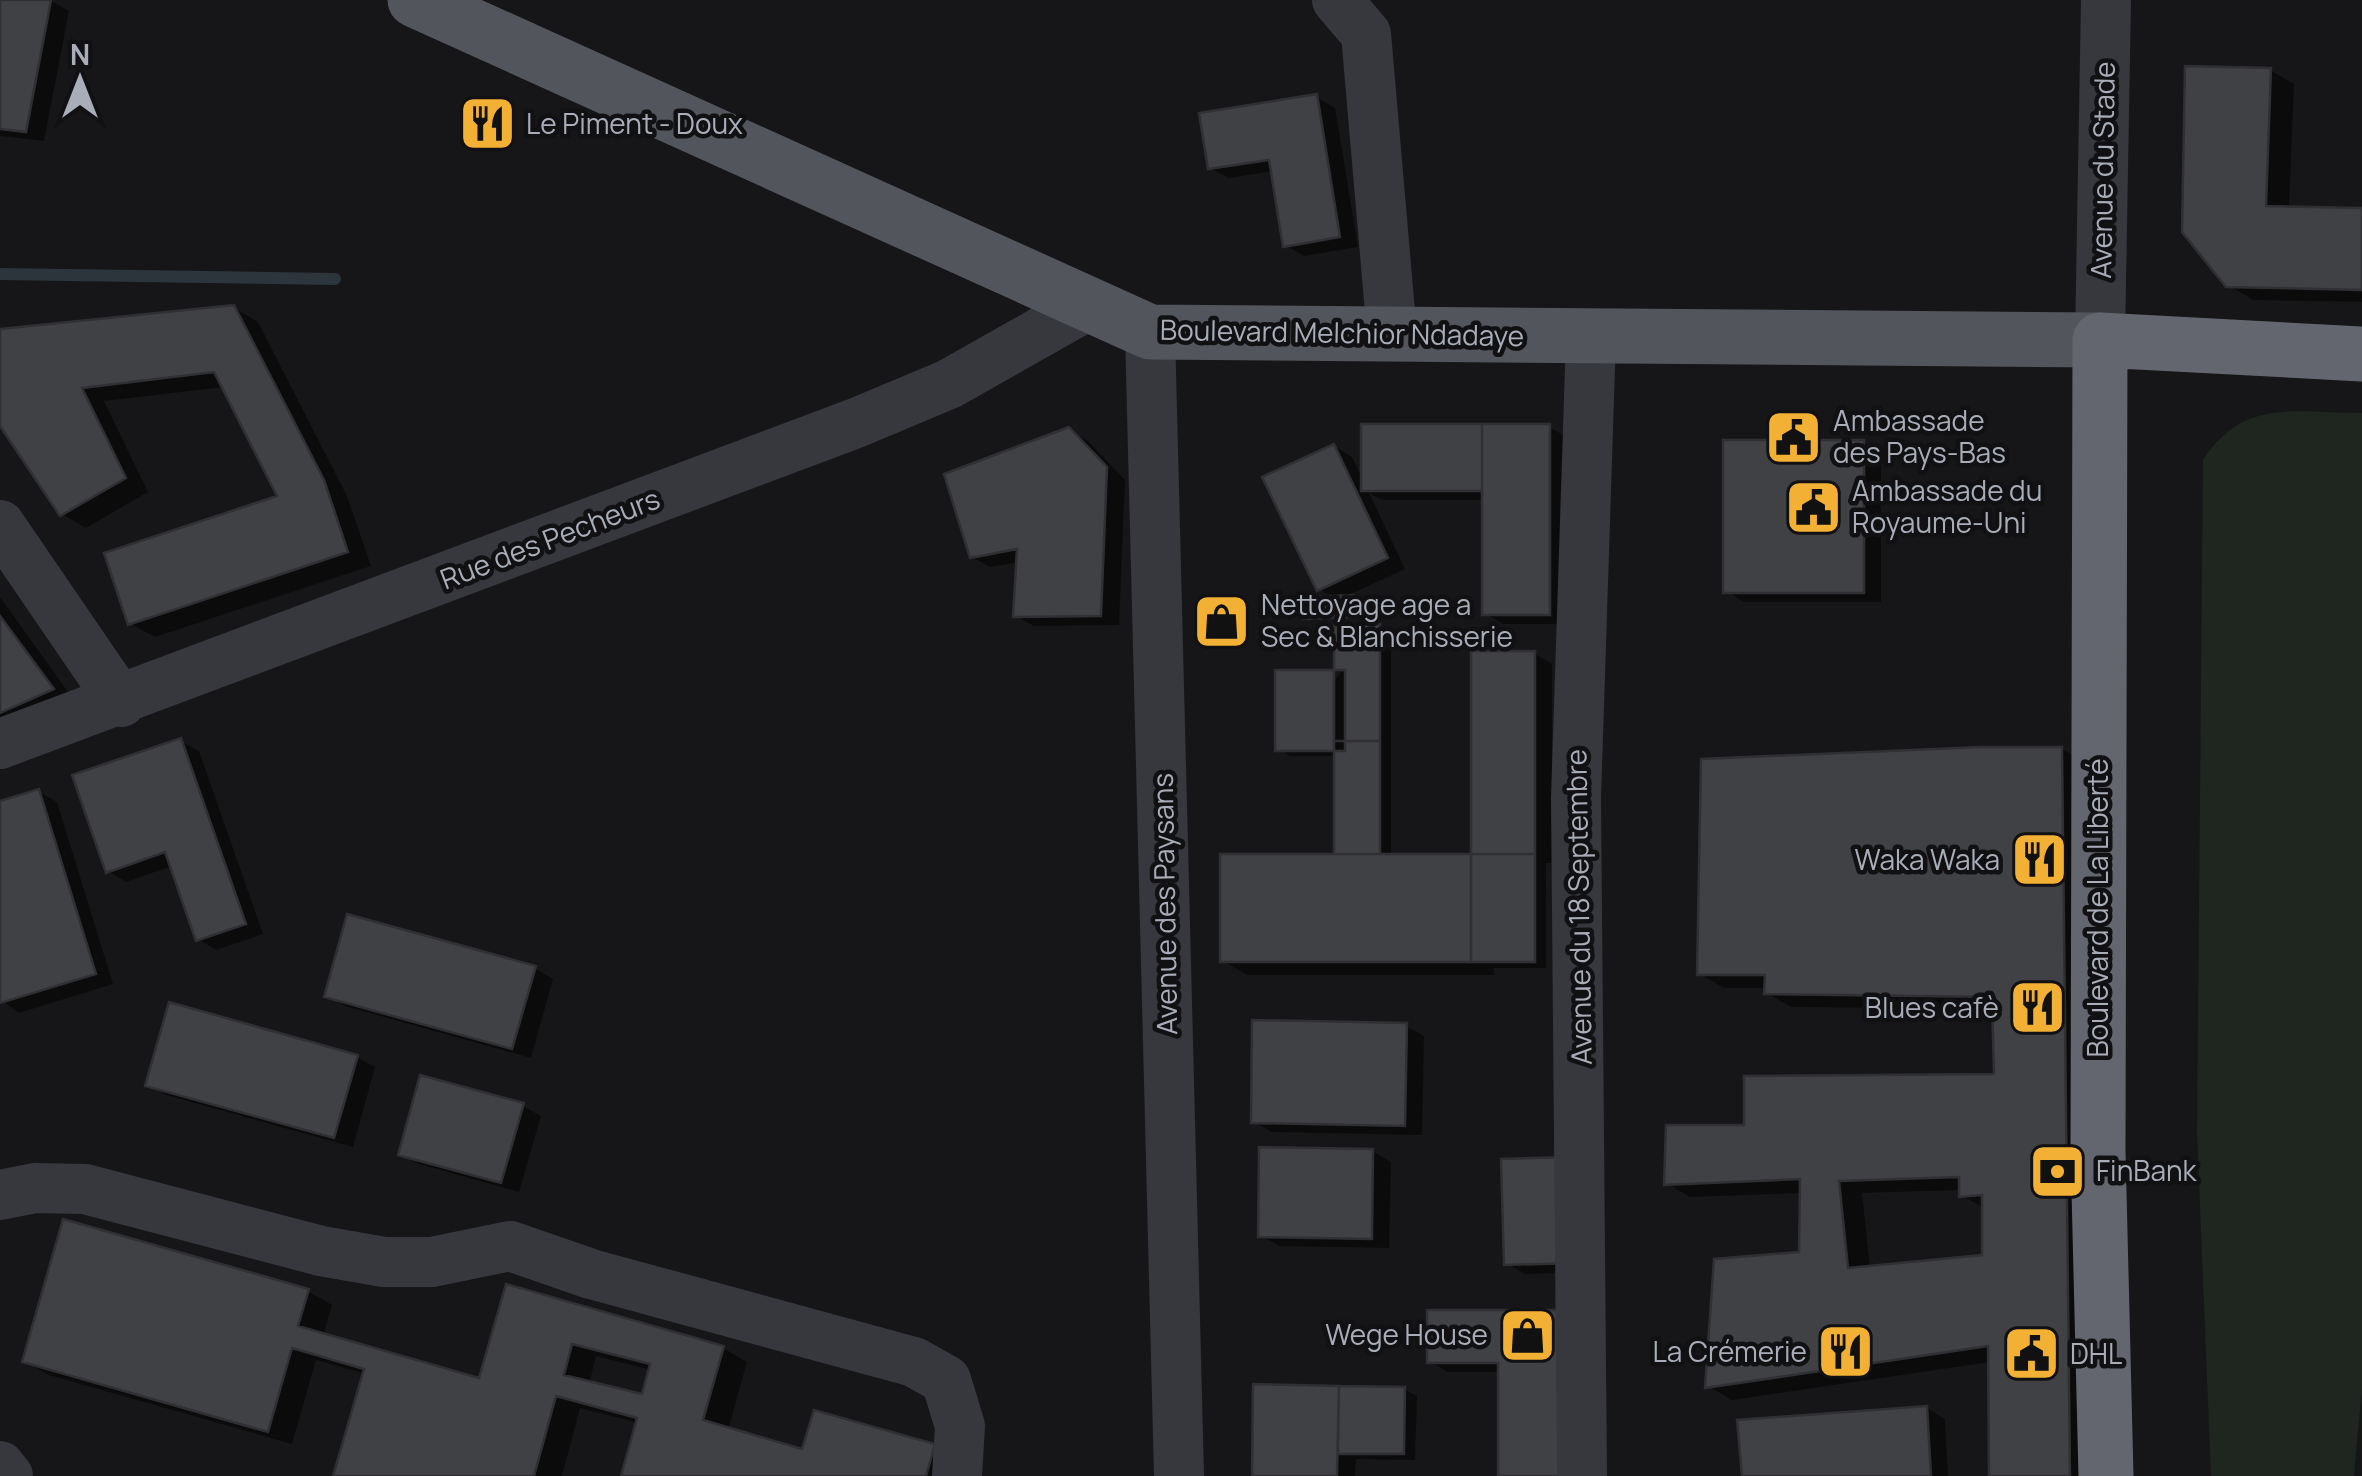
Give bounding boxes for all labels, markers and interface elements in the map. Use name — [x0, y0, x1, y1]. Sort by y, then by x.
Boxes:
north arrow — [30, 30, 130, 130]
text: N — [70, 35, 90, 73]
street label: Avenue du Stade — [2081, 61, 2123, 279]
restaurant icon: Le Piment - Doux — [457, 94, 517, 154]
place label: Le Piment - Doux — [526, 104, 743, 142]
street label: Boulevard Melchior Ndadaye — [1160, 310, 1524, 354]
place label: Ambassade des Pays-Bas — [1833, 401, 2006, 471]
public building icon: Ambassade des Pays-Bas — [1764, 407, 1824, 467]
place label: Ambassade du Royaume-Uni — [1852, 471, 2042, 541]
public building icon: Ambassade du Royaume-Uni — [1783, 477, 1843, 537]
street label: Rue des Pecheurs — [435, 479, 665, 597]
place label: Nettoyage age a Sec & Blanchisserie — [1261, 585, 1513, 655]
shop icon: Nettoyage age a Sec & Blanchisserie — [1192, 591, 1252, 651]
street label: Avenue du 18 Septembre — [1556, 749, 1600, 1065]
street label: Boulevard de La Liberté — [2078, 758, 2116, 1058]
street label: Avenue des Paysans — [1143, 773, 1185, 1035]
restaurant icon: Waka Waka — [2009, 830, 2069, 890]
place label: Waka Waka — [1855, 840, 2000, 878]
restaurant icon: Blues cafè — [2008, 978, 2068, 1038]
place label: Blues cafè — [1865, 988, 1999, 1026]
bank icon: FinBank — [2027, 1141, 2087, 1201]
place label: FinBank — [2096, 1151, 2198, 1189]
shop icon: Wege House — [1497, 1305, 1557, 1365]
place label: Wege House — [1325, 1315, 1488, 1353]
restaurant icon: La Crémerie — [1816, 1322, 1876, 1382]
public building icon: DHL — [2001, 1324, 2061, 1384]
place label: La Crémerie — [1652, 1332, 1807, 1370]
place label: DHL — [2070, 1334, 2122, 1372]

